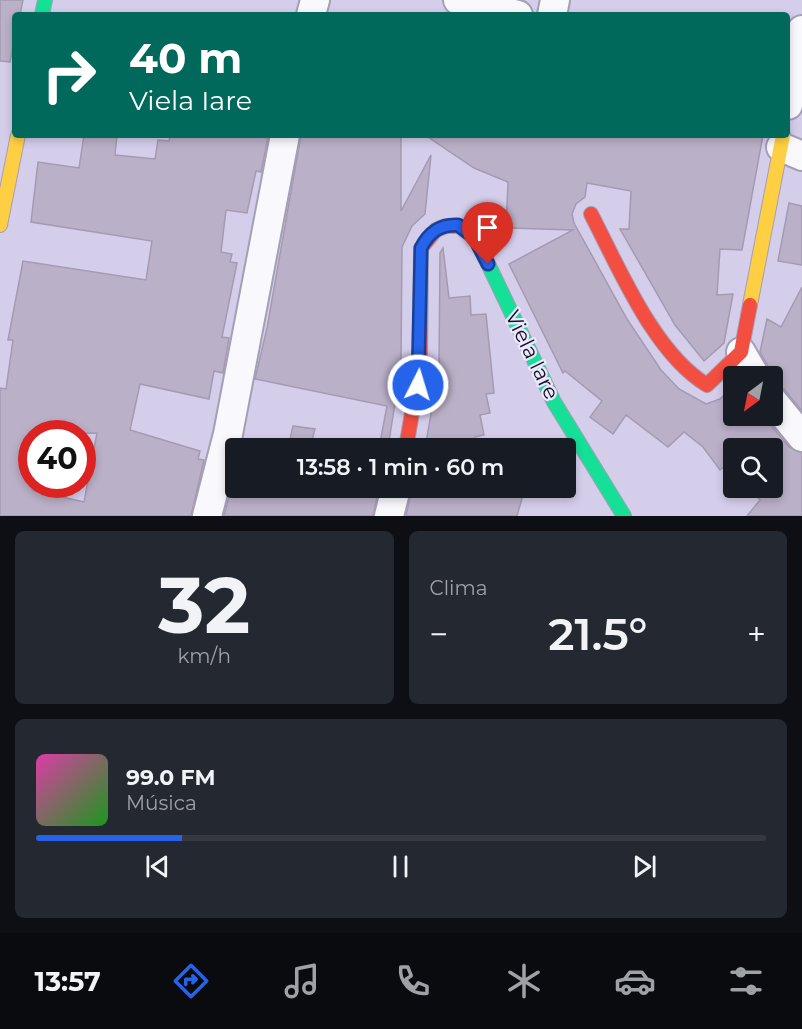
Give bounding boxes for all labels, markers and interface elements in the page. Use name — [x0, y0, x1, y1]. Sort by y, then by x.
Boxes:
text: 40 m — [129, 32, 242, 84]
icon: right — [30, 36, 108, 114]
text: Viela Iare — [129, 84, 252, 117]
pin — [462, 202, 513, 264]
icon: arrive — [471, 211, 504, 244]
street label: Viela Iare — [500, 306, 565, 403]
position arrow — [386, 353, 450, 417]
north arrow — [723, 366, 783, 426]
map controls — [723, 366, 783, 498]
speed limit sign: 40 — [18, 420, 96, 498]
button: search — [723, 438, 783, 498]
text: 13:58 · 1 min · 60 m — [297, 454, 504, 481]
text: 32 — [158, 557, 250, 653]
text: Clima — [430, 576, 487, 600]
text: 21.5° — [548, 606, 647, 661]
text: − — [430, 614, 448, 654]
text: + — [747, 614, 766, 654]
text: km/h — [178, 644, 231, 668]
text: 99.0 FM — [126, 764, 215, 791]
text: Música — [126, 791, 197, 815]
icon: previous — [141, 850, 174, 883]
icon: pause — [384, 850, 417, 883]
icon: next — [628, 850, 661, 883]
icon: directions — [170, 960, 212, 1002]
icon: music — [281, 960, 323, 1002]
icon: phone — [392, 960, 434, 1002]
icon: climate — [503, 960, 545, 1002]
icon: car — [614, 960, 656, 1002]
icon: filters — [725, 960, 767, 1002]
text: 13:57 — [35, 965, 101, 998]

